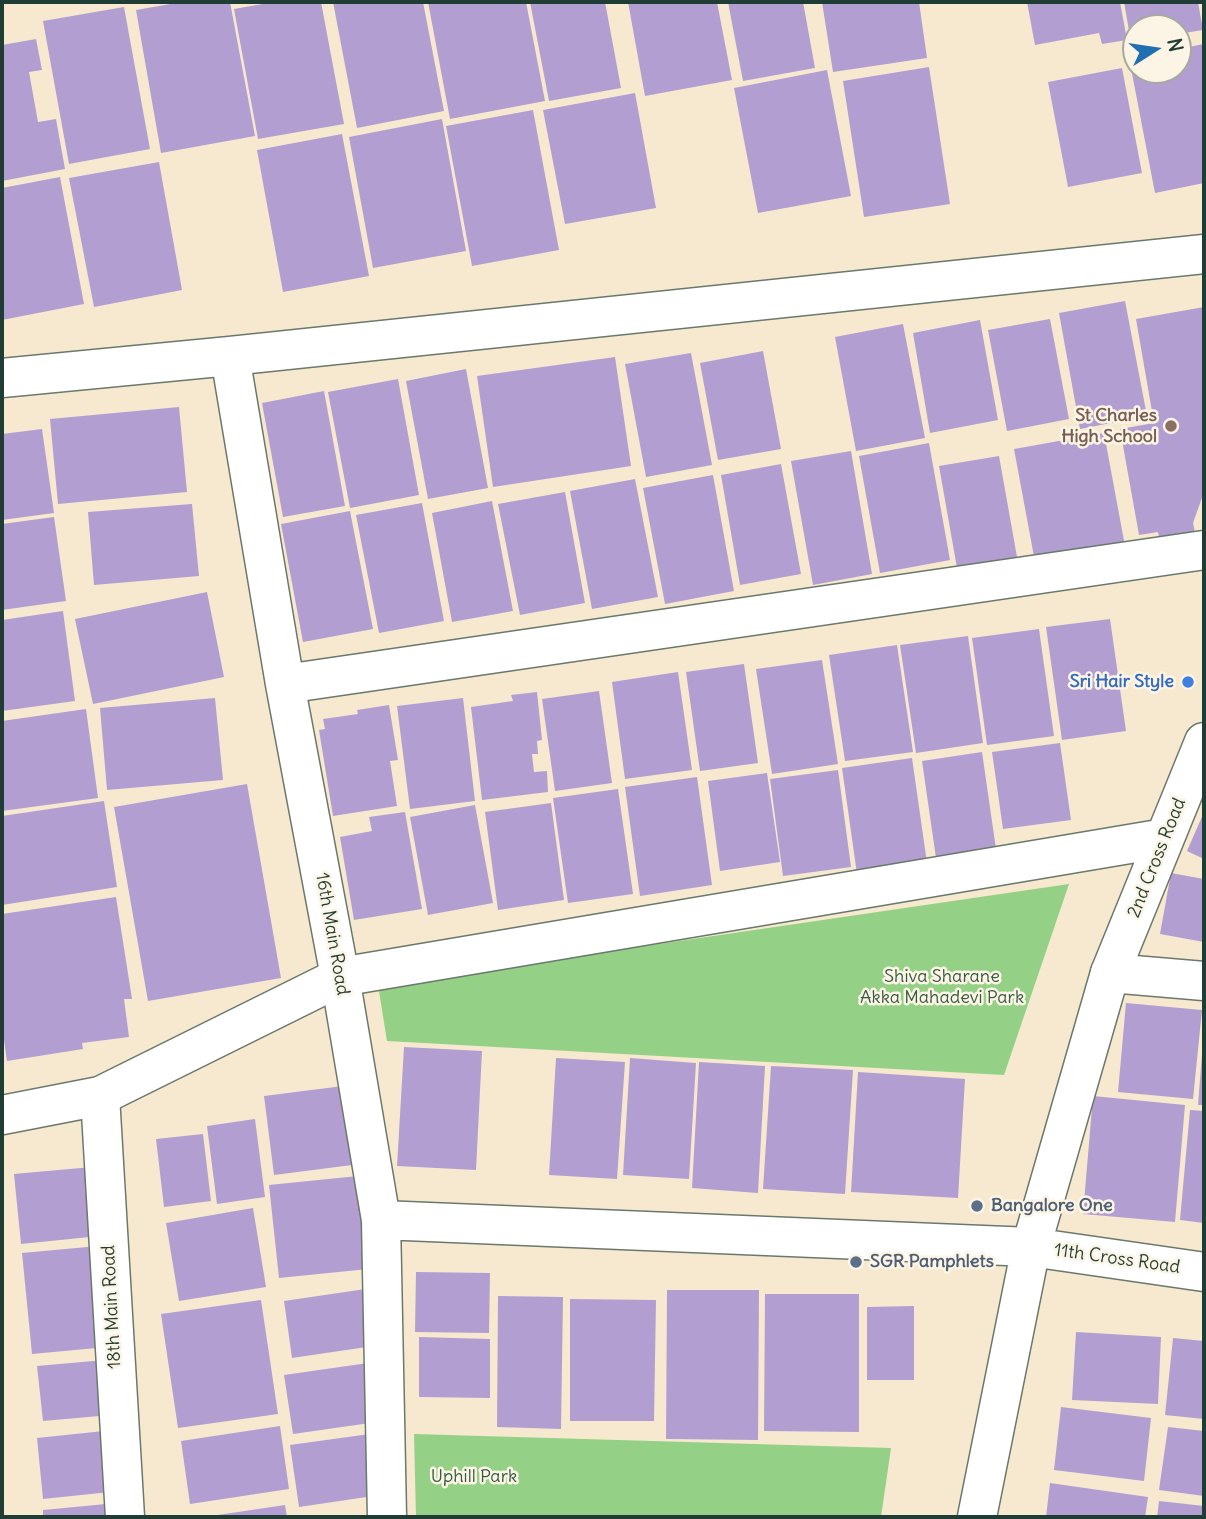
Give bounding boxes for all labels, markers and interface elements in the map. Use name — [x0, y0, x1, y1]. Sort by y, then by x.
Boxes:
north arrow — [1122, 14, 1192, 84]
text: N — [1162, 36, 1189, 54]
place label: St Charles High School — [1062, 405, 1157, 448]
marker: St Charles High School — [1163, 418, 1179, 434]
place label: Sri Hair Style — [1070, 671, 1174, 693]
marker: Sri Hair Style — [1180, 674, 1196, 690]
street label: 2nd Cross Road — [1123, 795, 1191, 921]
street label: 16th Main Road — [311, 871, 353, 997]
park label: Shiva Sharane Akka Mahadevi Park — [860, 966, 1024, 1009]
place label: Bangalore One — [991, 1195, 1113, 1217]
marker: Bangalore One — [969, 1198, 985, 1214]
street label: 11th Cross Road — [1053, 1239, 1181, 1279]
street label: 18th Main Road — [98, 1245, 126, 1369]
place label: SGR Pamphlets — [870, 1251, 994, 1273]
marker: SGR Pamphlets — [848, 1254, 864, 1270]
park label: Uphill Park — [431, 1466, 517, 1488]

